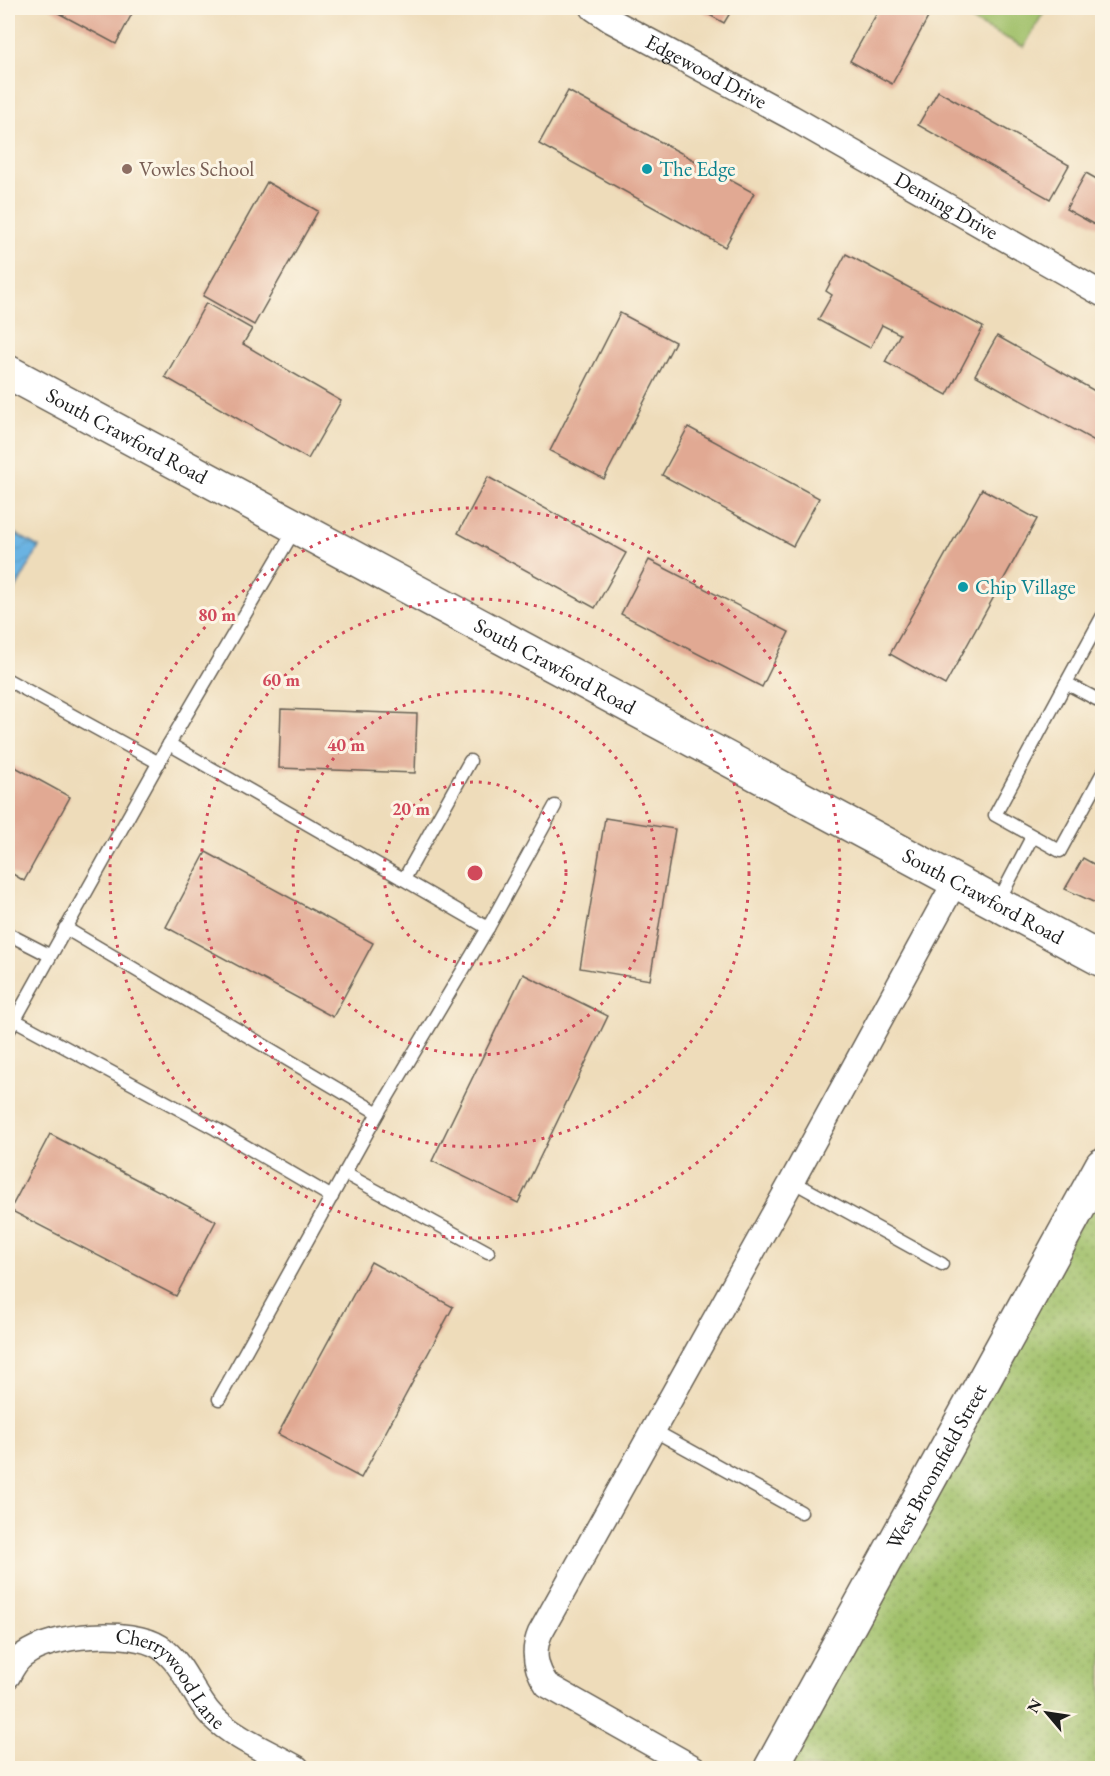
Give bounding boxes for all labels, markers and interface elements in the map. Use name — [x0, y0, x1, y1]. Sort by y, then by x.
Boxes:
street label: Edgewood Drive — [641, 28, 772, 115]
place label: Vowles School — [139, 155, 254, 182]
place label: The Edge — [659, 155, 736, 182]
marker: Vowles School — [120, 162, 134, 176]
marker: The Edge — [640, 162, 654, 176]
street label: Deming Drive — [890, 165, 1003, 245]
street label: South Crawford Road — [42, 381, 213, 490]
place label: Chip Village — [975, 573, 1076, 600]
marker: Chip Village — [956, 580, 970, 594]
text: 80 m — [198, 603, 236, 626]
street label: South Crawford Road — [470, 611, 641, 720]
text: 60 m — [262, 668, 300, 691]
text: 40 m — [327, 733, 365, 756]
text: 20 m — [392, 797, 430, 820]
street label: South Crawford Road — [898, 841, 1069, 950]
centre of rings — [465, 863, 485, 883]
street label: West Broomfield Street — [880, 1378, 993, 1554]
street label: Cherrywood Lane — [114, 1622, 231, 1735]
north arrow — [1017, 1683, 1077, 1743]
text: N — [1022, 1695, 1047, 1717]

